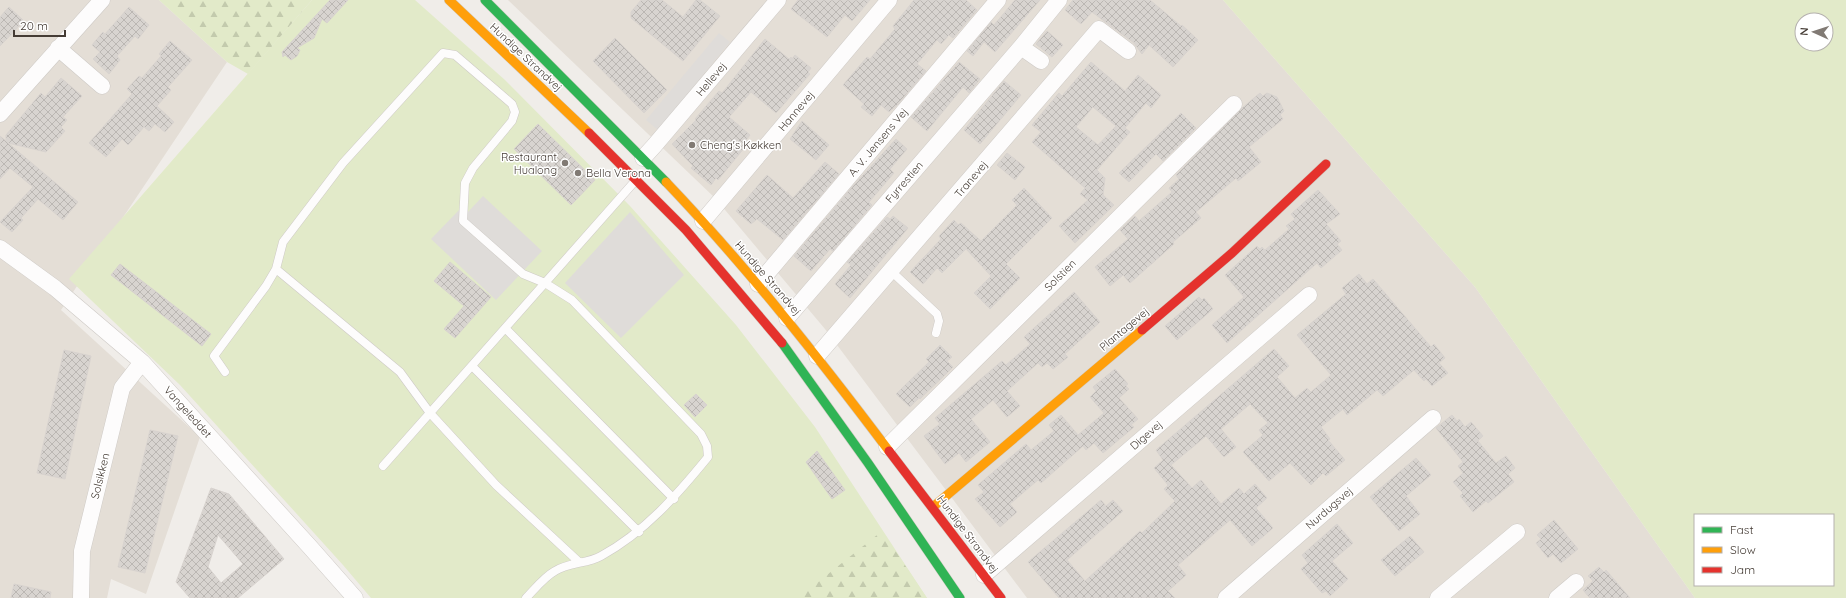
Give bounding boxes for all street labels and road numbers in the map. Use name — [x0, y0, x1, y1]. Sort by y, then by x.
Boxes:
street label: Hundige Strandvej — [487, 20, 565, 94]
street label: Hellevej — [693, 59, 729, 99]
street label: Hannevej — [775, 88, 817, 134]
street label: A. V. Jensens Vej — [845, 105, 911, 179]
street label: Fyrrestien — [882, 158, 926, 206]
street label: Tranevej — [951, 158, 991, 200]
street label: Hundige Strandvej — [732, 238, 804, 318]
street label: Solstien — [1041, 256, 1079, 294]
street label: Plantagevej — [1096, 304, 1152, 354]
street label: Vangeleddet — [161, 383, 215, 441]
street label: Digevej — [1127, 417, 1165, 453]
street label: Solsikken — [88, 452, 112, 500]
street label: Nurdugsvej — [1302, 484, 1356, 532]
street label: Hundige Strandvej — [934, 492, 1002, 576]

